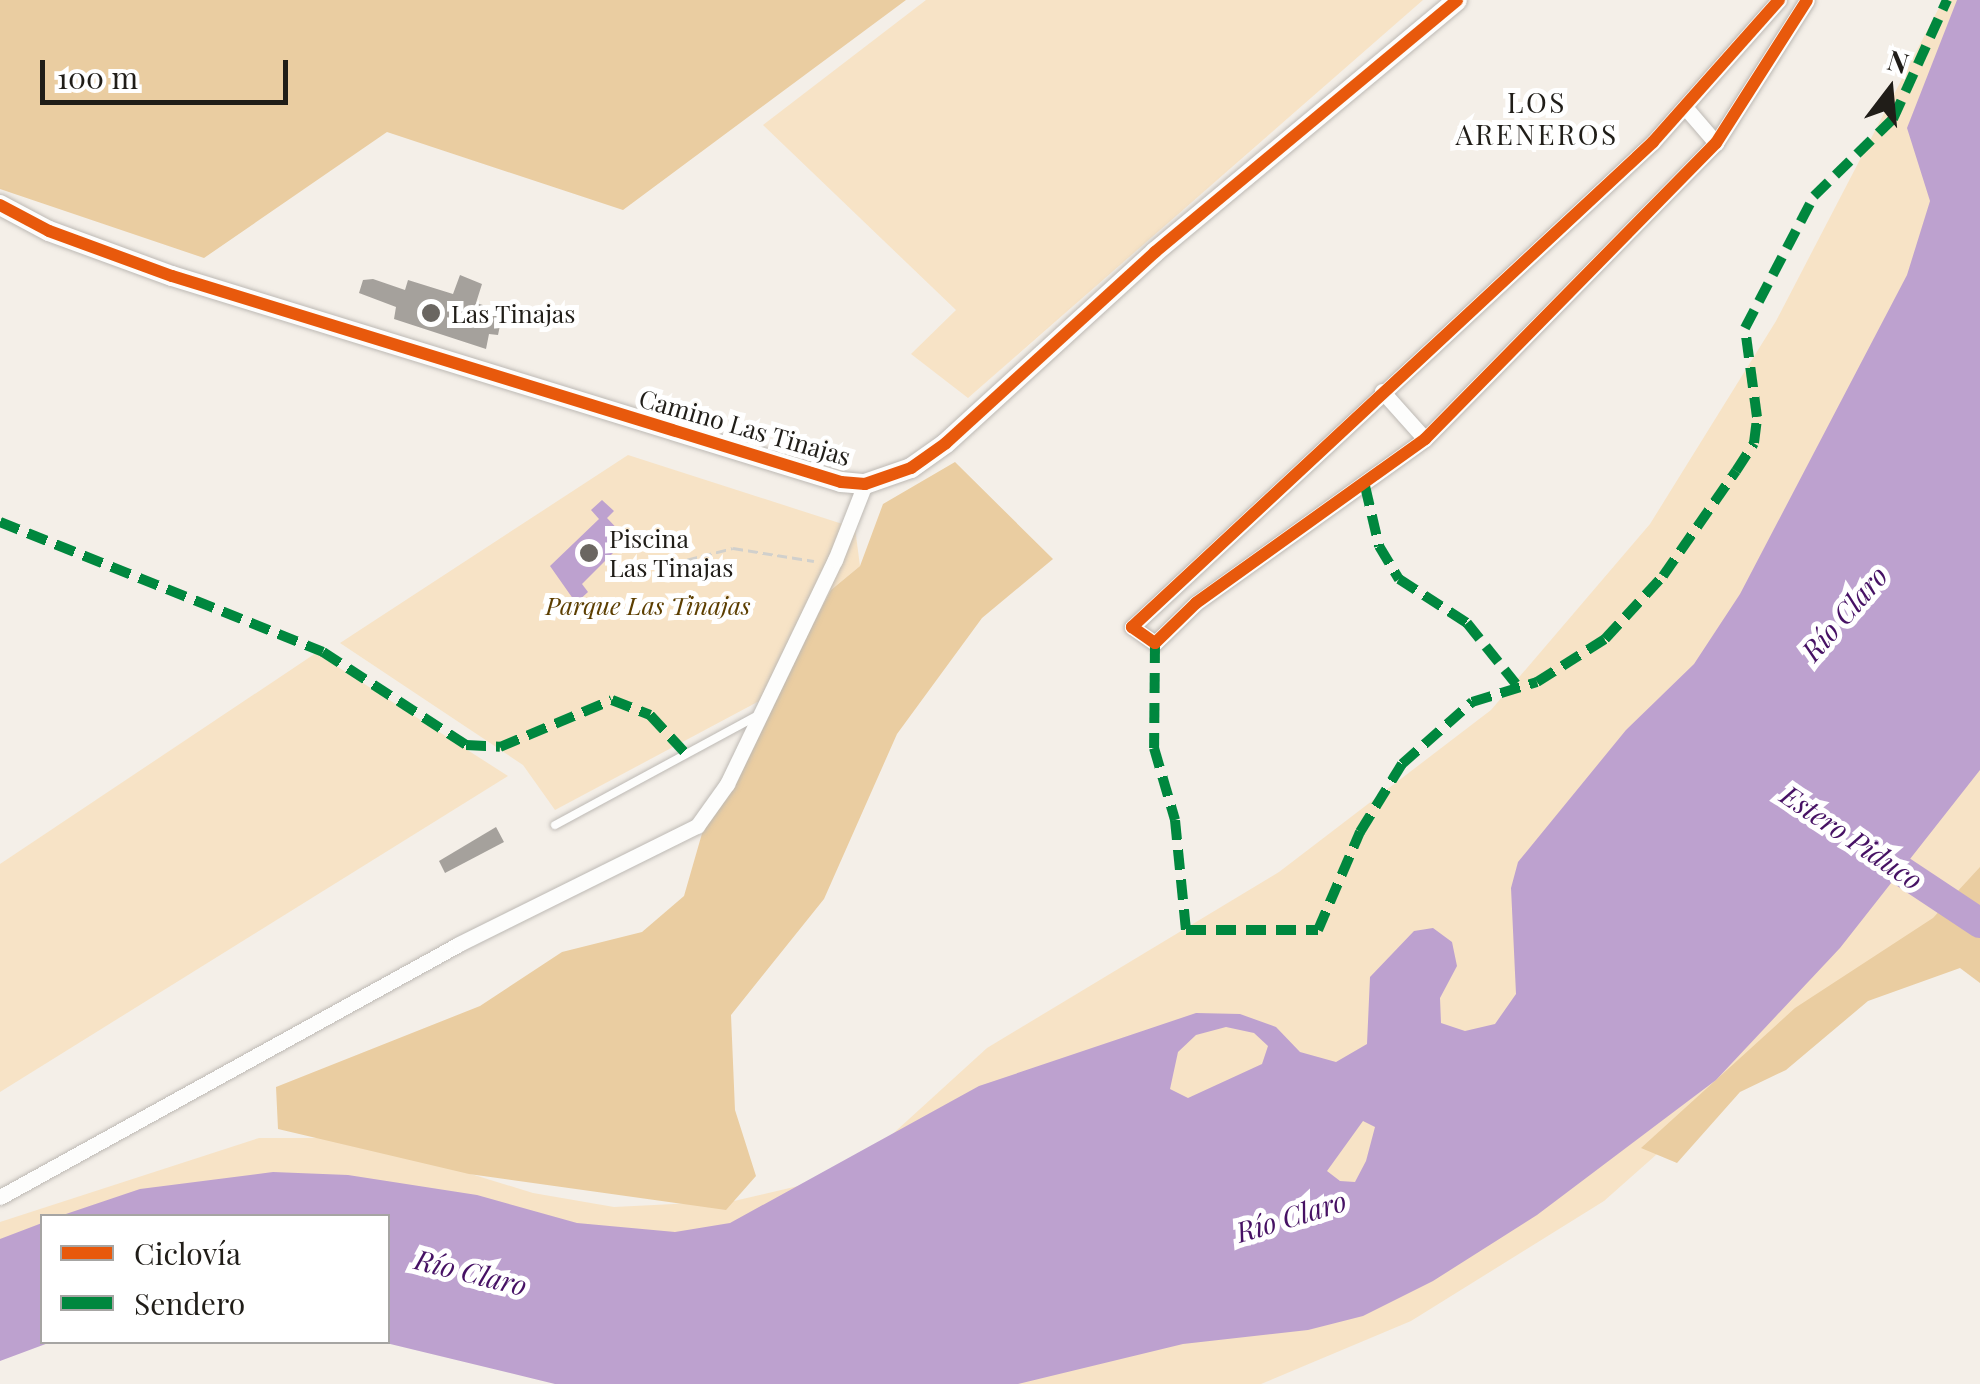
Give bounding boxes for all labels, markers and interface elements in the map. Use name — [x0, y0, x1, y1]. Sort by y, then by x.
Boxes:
scale bar — [45, 40, 292, 102]
north arrow — [1840, 40, 1940, 140]
text: N — [1884, 40, 1913, 81]
text: 100 m — [57, 57, 138, 97]
district label: LOS ARENEROS — [1455, 85, 1619, 151]
place label: Las Tinajas — [451, 298, 576, 328]
marker: Las Tinajas — [420, 302, 442, 324]
street label: Camino Las Tinajas — [636, 382, 854, 472]
place label: Piscina Las Tinajas — [609, 524, 734, 583]
marker: Piscina Las Tinajas — [578, 542, 600, 564]
water label: Río Claro — [1794, 559, 1894, 667]
park label: Parque Las Tinajas — [545, 590, 751, 620]
water label: Estero Piduco — [1775, 777, 1929, 897]
water label: Río Claro — [1232, 1183, 1350, 1249]
legend — [40, 1214, 390, 1344]
text: Ciclovía — [134, 1233, 241, 1273]
water label: Río Claro — [412, 1242, 530, 1302]
text: Sendero — [134, 1283, 245, 1323]

